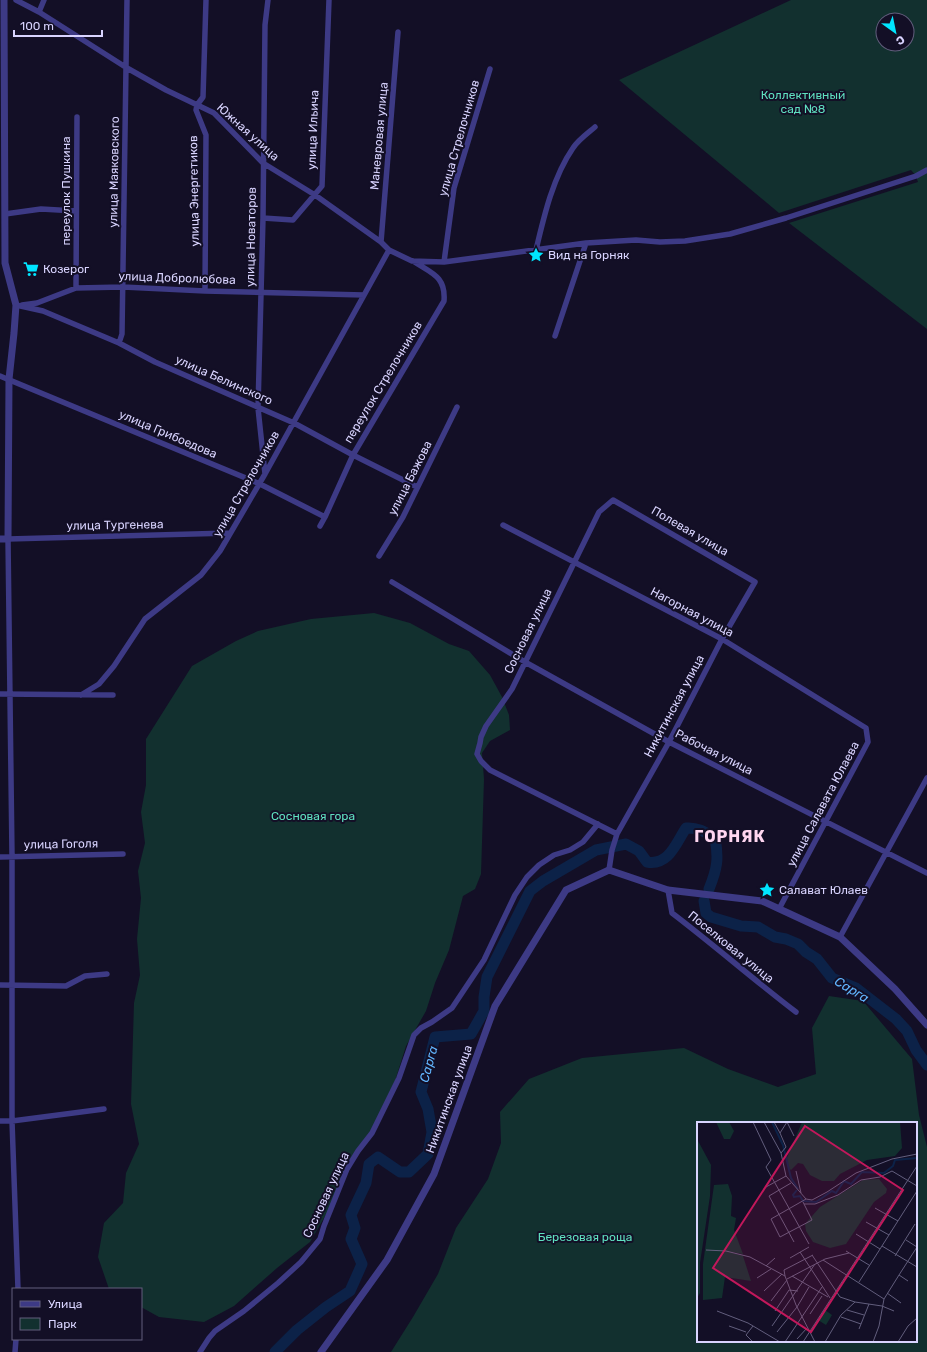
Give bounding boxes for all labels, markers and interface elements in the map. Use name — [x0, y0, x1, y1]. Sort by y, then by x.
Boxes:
scale bar — [14, 12, 102, 38]
north arrow — [875, 12, 915, 52]
text: 100 m — [20, 19, 54, 33]
text: С — [893, 32, 907, 48]
street label: улица Стрелочников — [436, 78, 482, 198]
street label: Маневровая улица — [367, 81, 391, 191]
park label: Коллективный сад №8 — [761, 88, 845, 116]
street label: улица Ильича — [305, 90, 321, 170]
street label: Южная улица — [214, 100, 282, 164]
street label: улица Маяковского — [106, 116, 122, 228]
street label: улица Энергетиков — [186, 135, 202, 247]
street label: переулок Пушкина — [59, 136, 73, 246]
street label: улица Новаторов — [243, 187, 259, 287]
place icon: Вид на Горняк — [527, 246, 545, 264]
place label: Вид на Горняк — [548, 248, 630, 262]
supermarket icon: Козерог — [22, 260, 40, 278]
place label: Козерог — [43, 262, 90, 276]
street label: улица Добролюбова — [118, 269, 236, 287]
street label: переулок Стрелочников — [341, 318, 425, 445]
street label: улица Белинского — [173, 352, 275, 408]
street label: улица Грибоедова — [117, 407, 219, 461]
street label: улица Стрелочников — [210, 428, 282, 540]
street label: улица Бажова — [385, 438, 435, 518]
street label: Полевая улица — [649, 503, 731, 559]
street label: улица Тургенева — [66, 517, 164, 533]
street label: Нагорная улица — [648, 584, 736, 640]
street label: Сосновая улица — [501, 586, 555, 676]
street label: Никитинская улица — [641, 652, 707, 760]
street label: Рабочая улица — [673, 726, 755, 778]
street label: улица Салавата Юлаева — [784, 739, 862, 869]
park label: Сосновая гора — [271, 809, 355, 823]
district label: ГОРНЯК — [694, 827, 766, 846]
street label: улица Гоголя — [24, 836, 98, 852]
place icon: Салават Юлаев — [758, 881, 776, 899]
place label: Салават Юлаев — [779, 883, 868, 897]
street label: Поселковая улица — [685, 908, 777, 986]
water label: Сарга — [832, 973, 872, 1006]
street label: Никитинская улица — [423, 1043, 475, 1155]
water label: Сарга — [416, 1044, 441, 1084]
inset map — [697, 1122, 917, 1342]
street label: Сосновая улица — [300, 1150, 352, 1240]
park label: Березовая роща — [538, 1230, 632, 1244]
legend — [12, 1288, 142, 1340]
text: Улица — [48, 1297, 82, 1311]
text: Парк — [48, 1317, 77, 1331]

